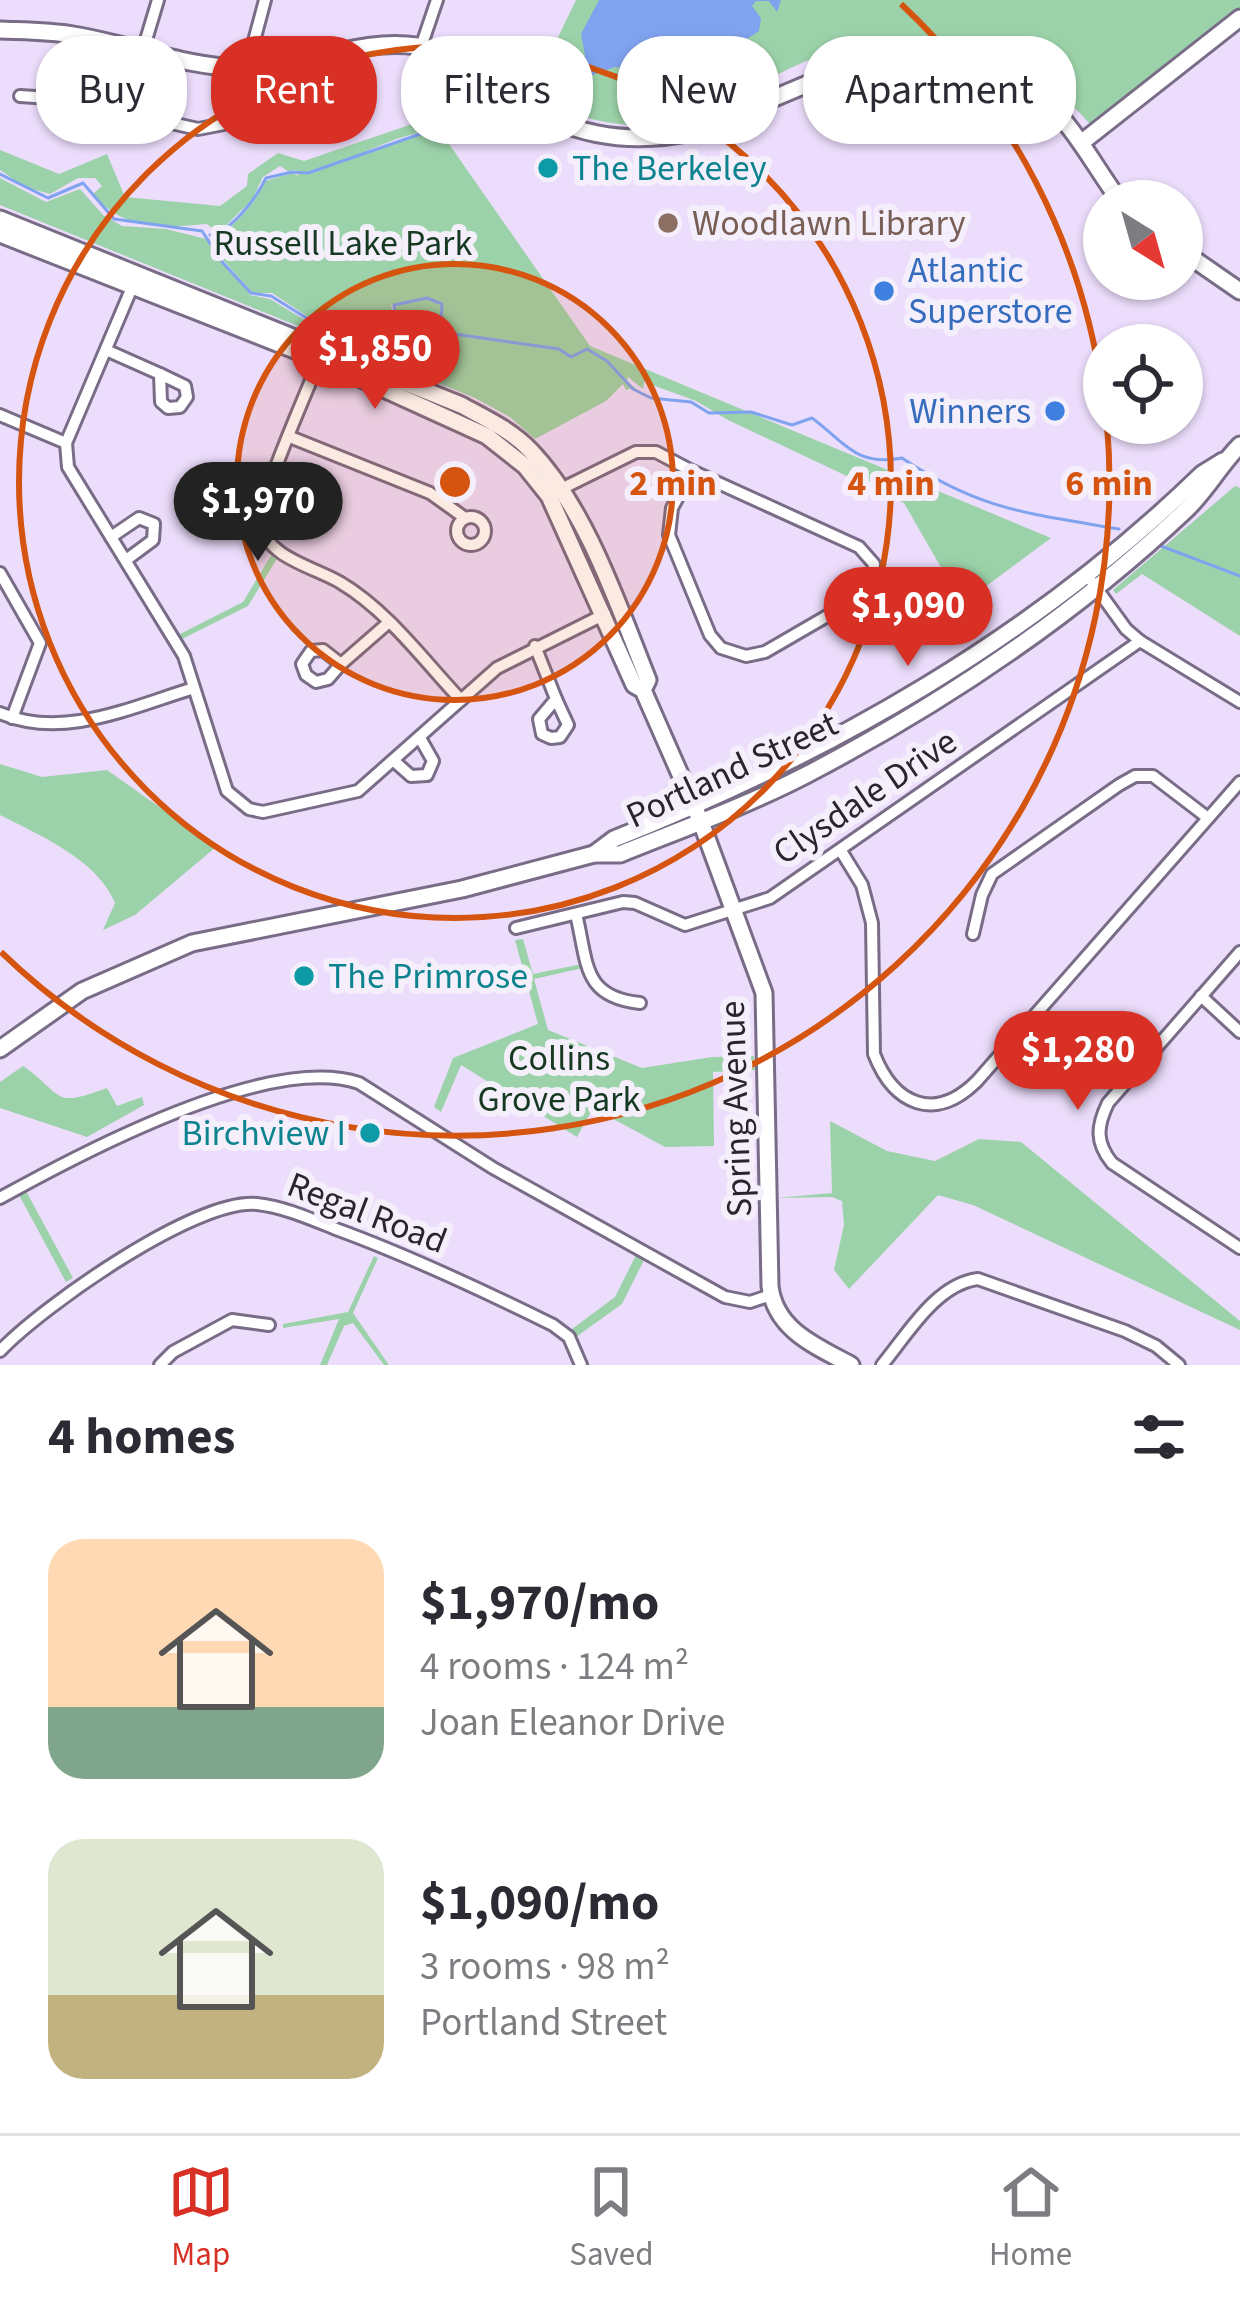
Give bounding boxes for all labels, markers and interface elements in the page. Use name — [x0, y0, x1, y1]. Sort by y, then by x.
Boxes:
chip: Buy — [36, 36, 187, 144]
chip: Rent — [211, 36, 377, 144]
chip: Filters — [401, 36, 593, 144]
chip: New — [617, 36, 779, 144]
chip: Apartment — [803, 36, 1076, 144]
place label: The Berkeley — [572, 143, 767, 194]
marker: The Berkeley — [535, 155, 561, 181]
north arrow — [1083, 180, 1203, 300]
map controls — [1083, 180, 1203, 444]
place label: Woodlawn Library — [692, 198, 966, 249]
marker: Woodlawn Library — [655, 210, 681, 236]
park label: Russell Lake Park — [214, 218, 473, 269]
place label: Atlantic Superstore — [908, 245, 1073, 337]
marker: Atlantic Superstore — [871, 278, 897, 304]
pin: $1,850 — [277, 310, 473, 412]
text: $1,850 — [318, 321, 432, 377]
button: locate — [1083, 324, 1203, 444]
place label: Winners — [909, 386, 1031, 437]
marker: Winners — [1042, 398, 1068, 424]
text: 2 min — [629, 458, 717, 509]
text: 4 min — [847, 458, 935, 509]
text: 6 min — [1065, 458, 1153, 509]
centre of rings — [434, 461, 476, 503]
pin: $1,970 — [160, 462, 356, 564]
text: $1,970 — [201, 473, 315, 529]
pin: $1,090 — [810, 567, 1006, 669]
text: $1,090 — [851, 578, 965, 634]
street label: Portland Street — [618, 699, 846, 841]
street label: Clysdale Drive — [763, 717, 967, 877]
place label: The Primrose — [328, 951, 528, 1002]
marker: The Primrose — [291, 963, 317, 989]
street label: Spring Avenue — [707, 1000, 765, 1218]
pin: $1,280 — [980, 1011, 1176, 1113]
text: $1,280 — [1021, 1022, 1135, 1078]
park label: Collins Grove Park — [478, 1033, 641, 1125]
place label: Birchview I — [182, 1108, 346, 1159]
marker: Birchview I — [357, 1120, 383, 1146]
street label: Regal Road — [280, 1159, 454, 1267]
text: 4 homes — [48, 1401, 235, 1473]
icon: filters — [1126, 1404, 1192, 1470]
text: $1,970/mo — [420, 1567, 659, 1639]
icon: home — [144, 1587, 288, 1731]
text: 4 rooms · 124 m² — [420, 1639, 689, 1695]
text: Joan Eleanor Drive — [420, 1695, 725, 1751]
text: $1,090/mo — [420, 1867, 659, 1939]
icon: home — [144, 1887, 288, 2031]
text: 3 rooms · 98 m² — [420, 1939, 670, 1995]
text: Portland Street — [420, 1995, 667, 2051]
tab: Map — [168, 2159, 234, 2278]
tab: Saved — [569, 2159, 654, 2278]
tab: Home — [989, 2159, 1072, 2278]

